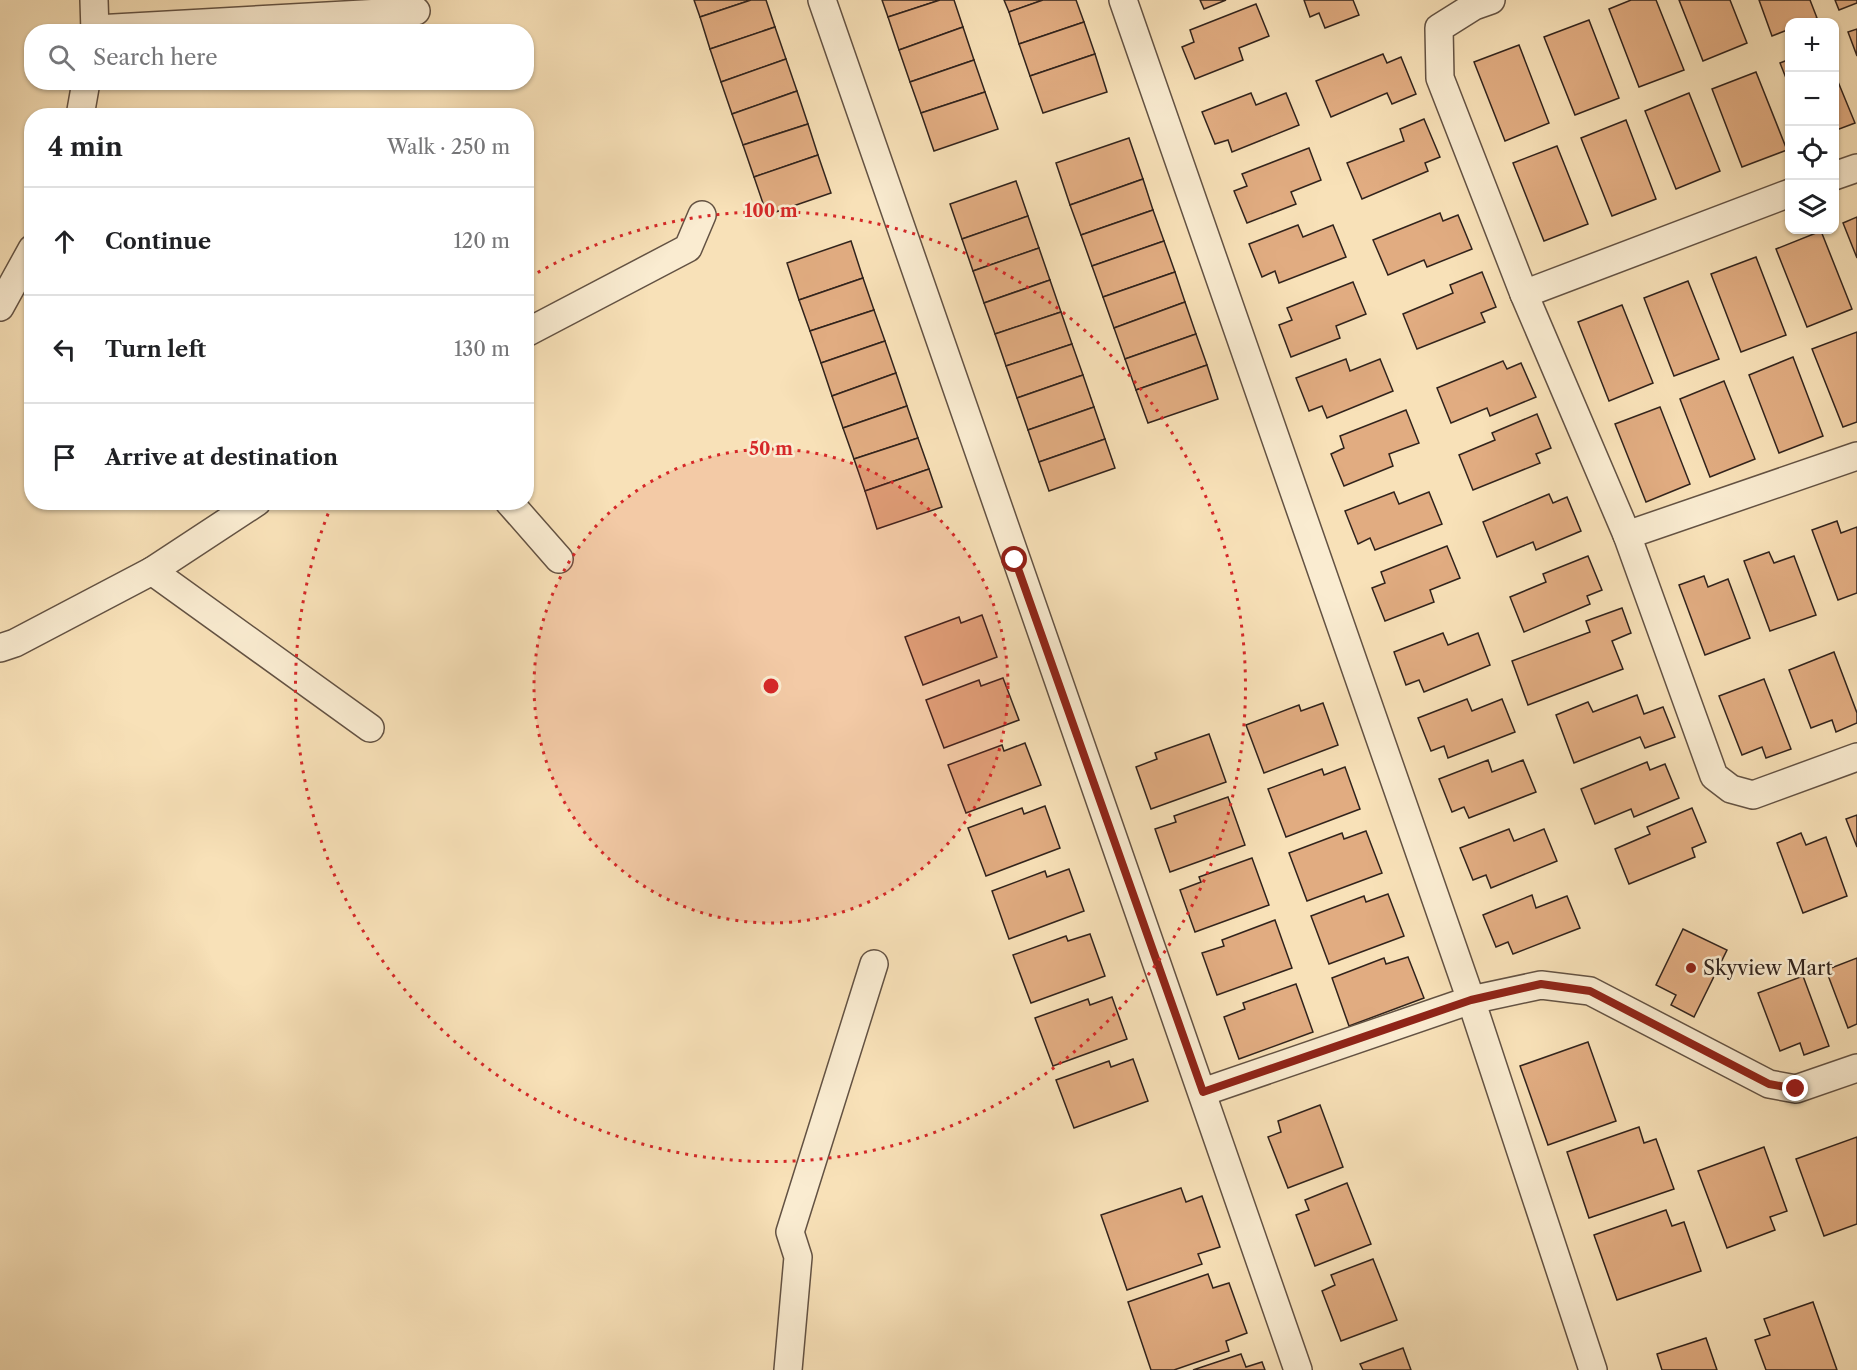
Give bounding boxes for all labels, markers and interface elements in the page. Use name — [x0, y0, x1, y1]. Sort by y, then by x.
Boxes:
map controls — [1785, 18, 1839, 234]
button: + — [1785, 18, 1839, 72]
search box — [24, 24, 534, 90]
icon: search — [45, 41, 78, 74]
text: Search here — [93, 44, 218, 71]
button: − — [1785, 72, 1839, 126]
button: locate — [1785, 126, 1839, 180]
text: 4 min — [48, 131, 123, 163]
text: Walk · 250 m — [387, 135, 510, 159]
button: layers — [1785, 180, 1839, 234]
text: 100 m — [744, 200, 798, 222]
icon: ahead — [48, 225, 81, 258]
text: Continue — [105, 228, 211, 255]
text: 120 m — [453, 229, 510, 253]
icon: left — [48, 333, 81, 366]
text: Turn left — [105, 336, 206, 363]
text: 130 m — [454, 337, 510, 361]
text: 50 m — [749, 438, 793, 460]
icon: arrive — [48, 441, 81, 474]
text: Arrive at destination — [105, 444, 338, 471]
route start — [1001, 546, 1027, 572]
centre of rings — [761, 676, 781, 696]
place label: Skyview Mart — [1703, 956, 1832, 980]
marker: Skyview Mart — [1684, 961, 1698, 975]
route end — [1782, 1075, 1808, 1101]

